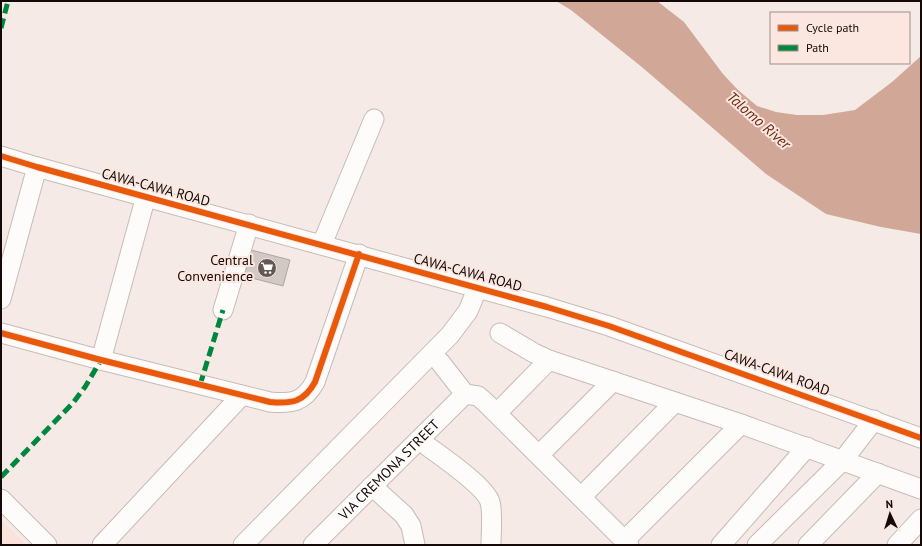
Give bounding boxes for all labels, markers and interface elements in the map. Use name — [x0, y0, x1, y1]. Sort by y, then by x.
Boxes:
legend — [770, 12, 910, 64]
text: Cycle path — [806, 20, 859, 35]
text: Path — [806, 40, 829, 55]
water label: Talomo River — [723, 87, 796, 154]
street label: CAWA-CAWA ROAD — [100, 164, 212, 210]
street label: CAWA-CAWA ROAD — [412, 249, 524, 295]
place label: Central Convenience — [177, 251, 253, 285]
supermarket icon: Central Convenience — [256, 257, 278, 279]
street label: CAWA-CAWA ROAD — [722, 344, 832, 400]
street label: VIA CREMONA STREET — [334, 415, 443, 524]
north arrow — [870, 494, 910, 534]
text: N — [885, 497, 893, 511]

